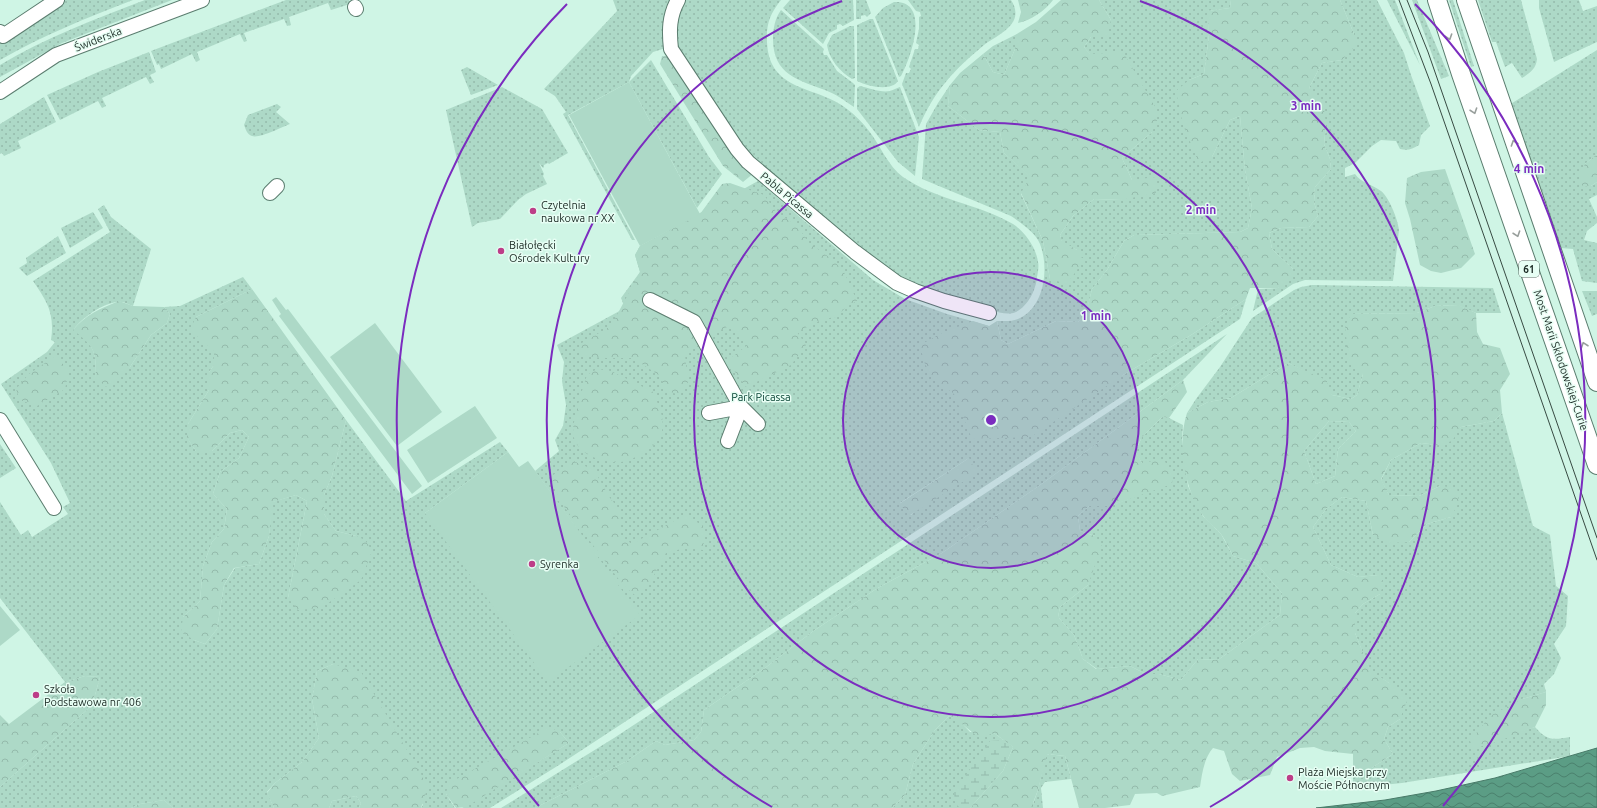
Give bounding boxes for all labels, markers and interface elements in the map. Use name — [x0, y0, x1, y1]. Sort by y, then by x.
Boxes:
street label: Świderska — [72, 24, 123, 53]
one-way arrow — [1444, 33, 1453, 40]
text: 3 min — [1291, 99, 1321, 112]
one-way arrow — [1469, 107, 1478, 114]
one-way arrow — [1511, 139, 1519, 146]
text: 4 min — [1514, 162, 1544, 175]
street label: Pabla Picassa — [758, 170, 816, 220]
place label: Czytelnia naukowa nr XX — [541, 199, 615, 224]
text: 2 min — [1186, 203, 1216, 216]
marker: Czytelnia naukowa nr XX — [528, 206, 538, 216]
one-way arrow — [1512, 230, 1520, 237]
place label: Białołęcki Ośrodek Kultury — [509, 239, 590, 264]
marker: Białołęcki Ośrodek Kultury — [496, 246, 506, 256]
road number: 61 — [1519, 261, 1539, 277]
street label: Most Marii Skłodowskiej-Curie — [1531, 288, 1591, 432]
text: 1 min — [1081, 309, 1111, 322]
one-way arrow — [1581, 341, 1589, 348]
park label: Park Picassa — [731, 391, 791, 403]
centre of rings — [984, 413, 998, 427]
place label: Syrenka — [540, 558, 579, 570]
marker: Syrenka — [527, 559, 537, 569]
place label: Szkoła Podstawowa nr 406 — [44, 683, 141, 708]
marker: Szkoła Podstawowa nr 406 — [31, 690, 41, 700]
place label: Plaża Miejska przy Moście Północnym — [1298, 766, 1390, 791]
marker: Plaża Miejska przy Moście Północnym — [1285, 773, 1295, 783]

